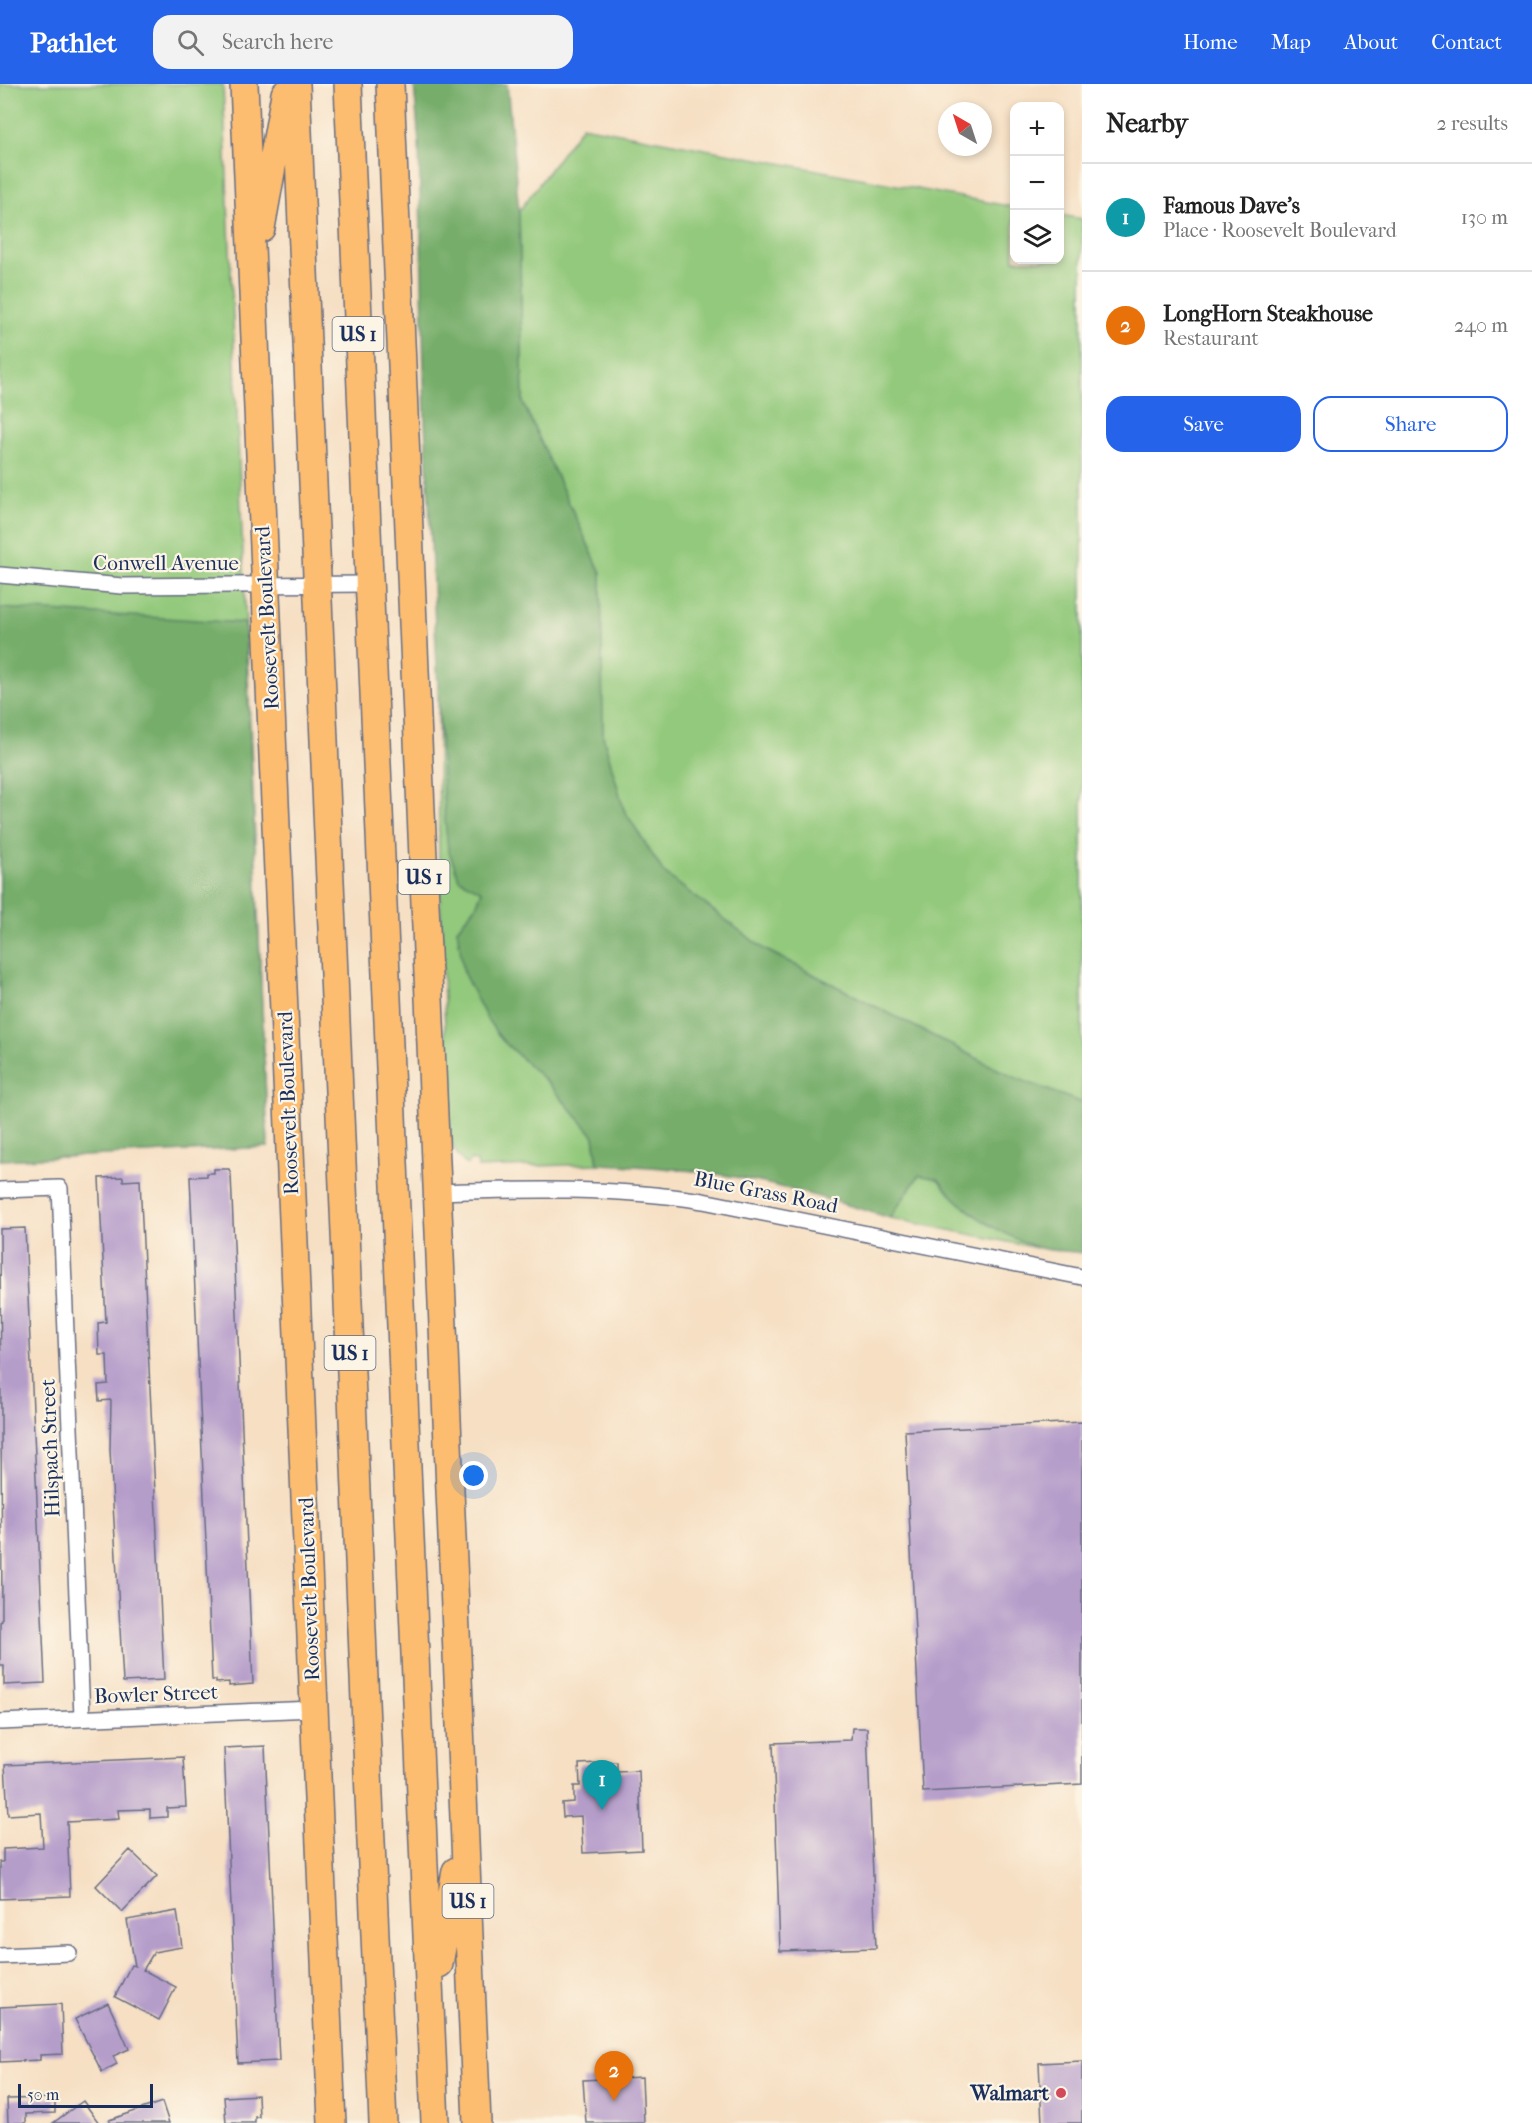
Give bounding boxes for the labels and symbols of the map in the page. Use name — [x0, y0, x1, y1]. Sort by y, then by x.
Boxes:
north arrow — [938, 102, 992, 156]
road number: US 1 — [332, 317, 384, 351]
street label: Roosevelt Boulevard — [250, 525, 284, 711]
street label: Conwell Avenue — [93, 551, 239, 575]
road number: US 1 — [398, 860, 450, 894]
street label: Roosevelt Boulevard — [273, 1010, 303, 1195]
street label: Blue Grass Road — [692, 1166, 841, 1218]
road number: US 1 — [324, 1336, 376, 1370]
street label: Hilspach Street — [36, 1378, 64, 1518]
your location — [459, 1461, 488, 1490]
street label: Roosevelt Boulevard — [294, 1496, 324, 1681]
street label: Bowler Street — [93, 1680, 219, 1708]
pin: 1 — [582, 1760, 622, 1810]
road number: US 1 — [442, 1884, 494, 1918]
pin: 2 — [594, 2052, 634, 2101]
scale bar — [18, 2081, 153, 2108]
place label: Walmart — [970, 2081, 1049, 2105]
marker: Walmart — [1054, 2086, 1068, 2100]

